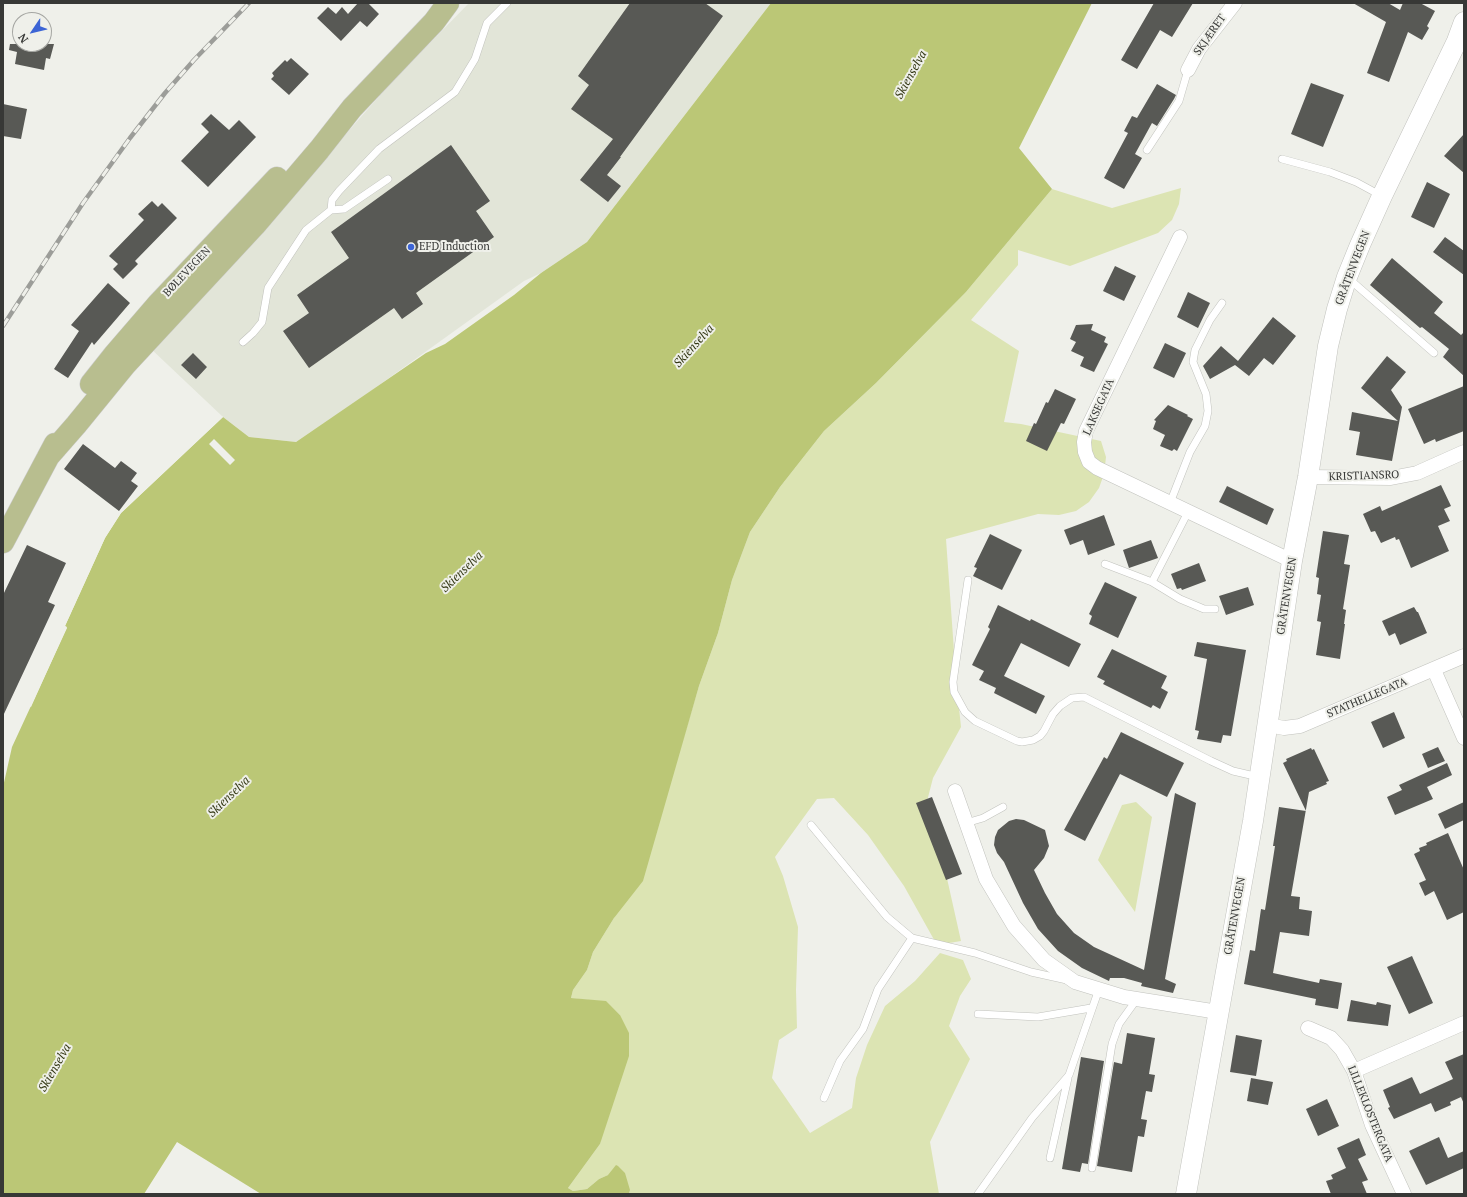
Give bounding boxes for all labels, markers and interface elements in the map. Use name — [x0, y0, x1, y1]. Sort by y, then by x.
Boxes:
north arrow — [12, 12, 52, 52]
street label: SKJÆRET — [1191, 12, 1229, 58]
text: N — [15, 31, 31, 46]
water label: Skienselva — [892, 48, 930, 102]
street label: GRÅTENVEGEN — [1333, 229, 1373, 307]
place label: EFD Induction — [419, 240, 490, 254]
marker: EFD Induction — [406, 242, 416, 252]
street label: BØLEVEGEN — [161, 244, 213, 300]
water label: Skienselva — [671, 322, 717, 370]
street label: LAKSEGATA — [1081, 377, 1117, 437]
street label: KRISTIANSRO — [1328, 468, 1400, 484]
water label: Skienselva — [438, 548, 486, 596]
street label: GRÅTENVEGEN — [1274, 556, 1300, 636]
street label: STATHELLEGATA — [1325, 675, 1409, 721]
water label: Skienselva — [205, 773, 253, 821]
street label: GRÅTENVEGEN — [1222, 876, 1248, 956]
water label: Skienselva — [36, 1041, 74, 1095]
street label: LILLEKLOSTERGATA — [1345, 1064, 1395, 1164]

